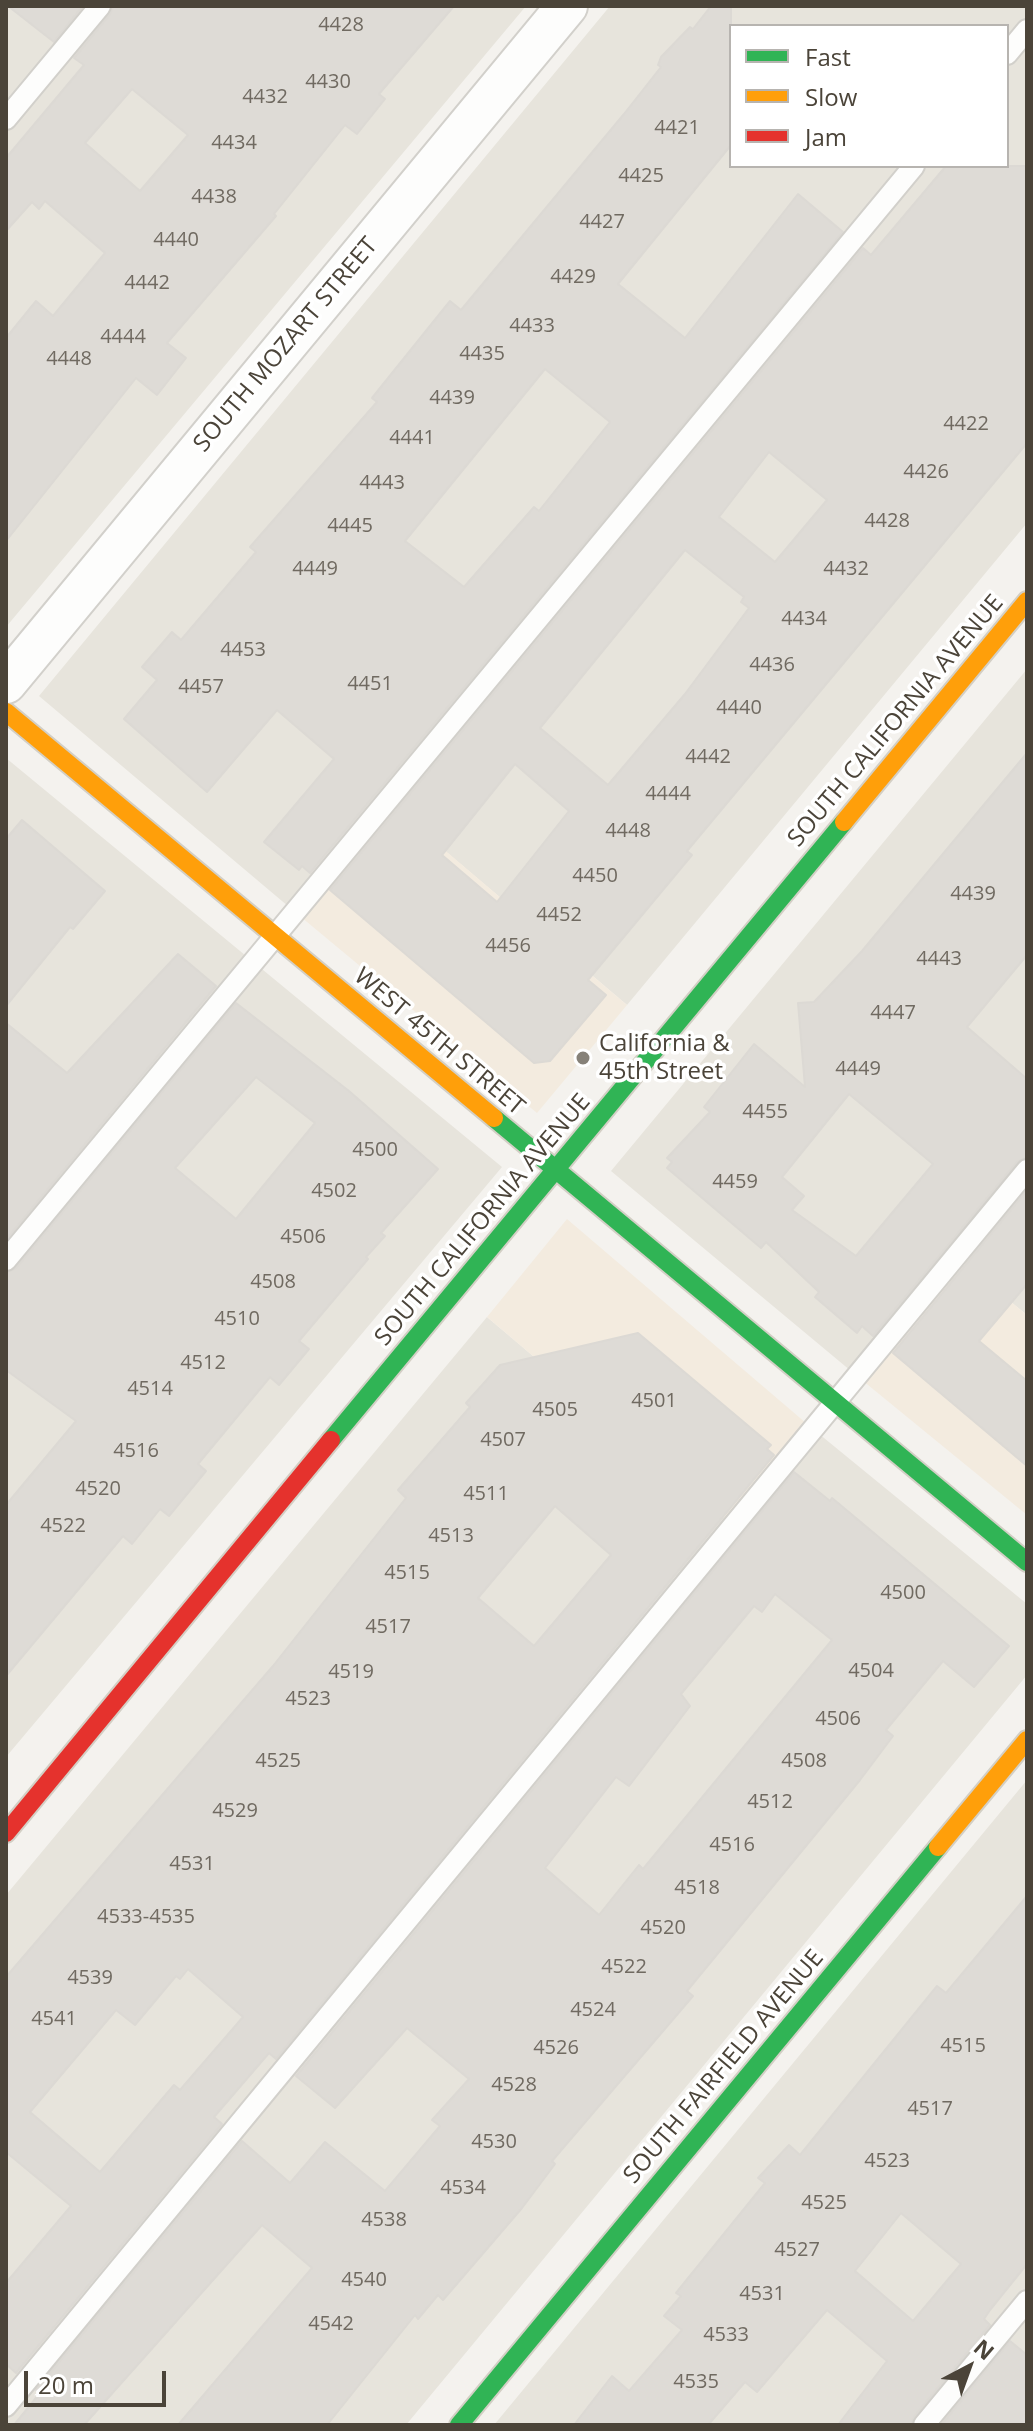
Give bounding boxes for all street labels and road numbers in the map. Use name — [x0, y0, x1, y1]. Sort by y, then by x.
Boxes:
street label: SOUTH MOZART STREET — [188, 232, 384, 458]
street label: SOUTH CALIFORNIA AVENUE — [782, 589, 1010, 853]
street label: WEST 45TH STREET — [348, 962, 530, 1122]
street label: SOUTH CALIFORNIA AVENUE — [369, 1088, 597, 1352]
street label: SOUTH FAIRFIELD AVENUE — [618, 1944, 830, 2190]

